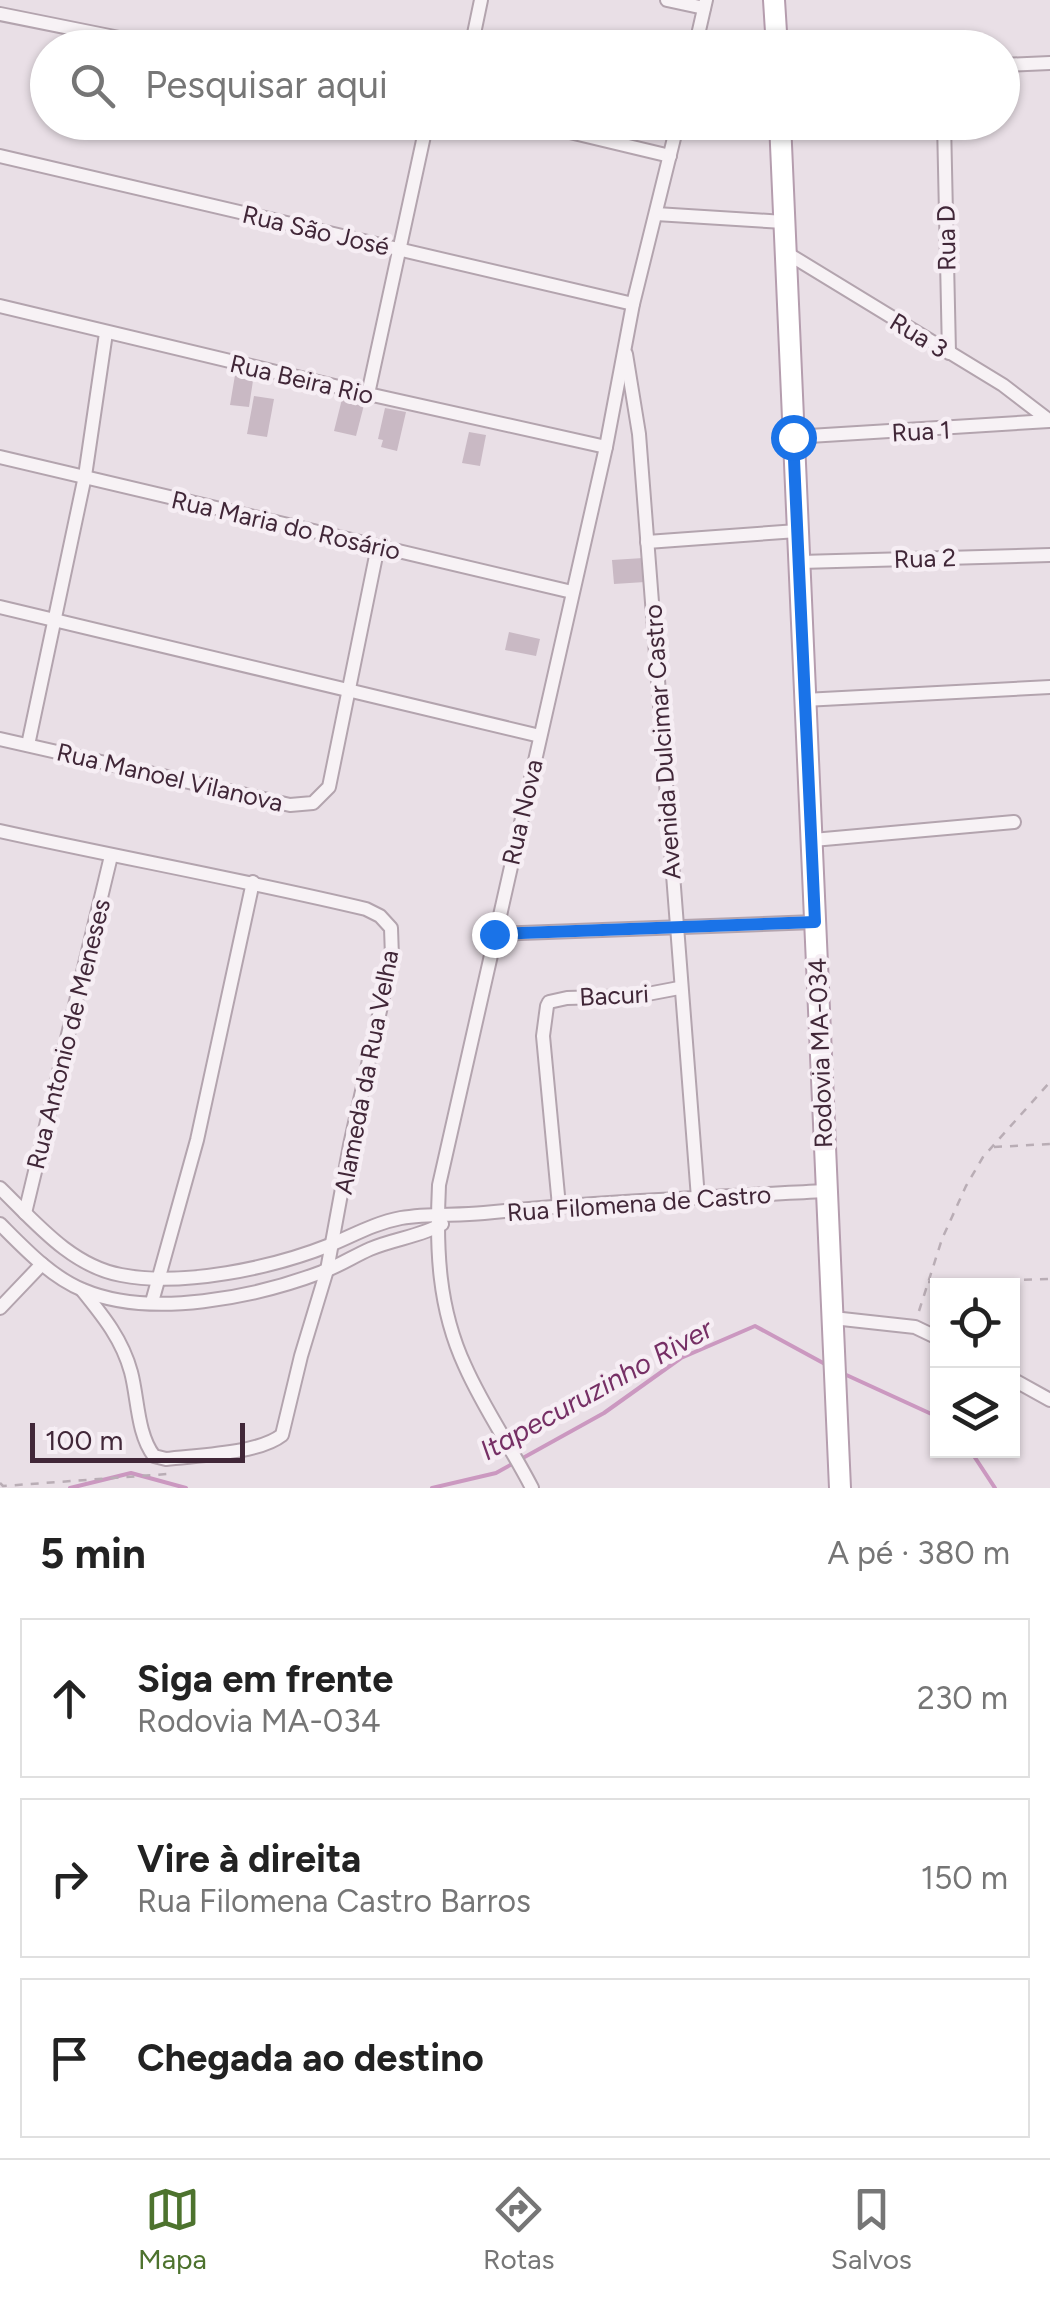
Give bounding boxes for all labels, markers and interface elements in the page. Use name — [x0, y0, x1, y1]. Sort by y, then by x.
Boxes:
search box — [30, 30, 1020, 140]
icon: search — [65, 58, 120, 113]
text: Pesquisar aqui — [145, 62, 388, 108]
street label: Rua São José — [240, 199, 392, 261]
street label: Rua D — [930, 205, 962, 271]
street label: Rua 3 — [885, 306, 953, 364]
street label: Rua Beira Rio — [227, 348, 377, 410]
street label: Rua 1 — [891, 414, 951, 448]
route start — [771, 415, 817, 461]
street label: Rua Maria do Rosário — [169, 484, 403, 566]
street label: Rua 2 — [893, 542, 957, 574]
street label: Avenida Dulcimar Castro — [637, 603, 687, 881]
street label: Rua Manoel Vilanova — [54, 736, 286, 818]
street label: Rua Nova — [495, 756, 549, 868]
street label: Rua Antonio de Meneses — [20, 896, 116, 1172]
route end — [472, 912, 518, 958]
street label: Alameda da Rua Velha — [328, 947, 404, 1197]
street label: Rodovia MA-034 — [802, 957, 838, 1149]
street label: Bacuri — [578, 978, 650, 1012]
street label: Rua Filomena de Castro — [506, 1179, 772, 1227]
map controls — [930, 1278, 1020, 1458]
button: locate — [930, 1278, 1020, 1368]
water label: Itapecuruzinho River — [474, 1310, 719, 1467]
button: layers — [930, 1368, 1020, 1458]
scale bar — [30, 1418, 245, 1462]
text: 100 m — [45, 1423, 123, 1457]
text: 5 min — [40, 1528, 146, 1579]
text: A pé · 380 m — [827, 1534, 1010, 1572]
text: Siga em frente — [137, 1656, 393, 1702]
icon: ahead — [42, 1671, 97, 1726]
text: 230 m — [917, 1679, 1008, 1717]
text: Rodovia MA-034 — [137, 1702, 381, 1740]
text: Vire à direita — [137, 1836, 361, 1882]
icon: right — [42, 1851, 97, 1906]
text: 150 m — [921, 1859, 1008, 1897]
text: Rua Filomena Castro Barros — [137, 1882, 531, 1920]
icon: arrive — [42, 2031, 97, 2086]
text: Chegada ao destino — [137, 2035, 484, 2081]
tab: Mapa — [138, 2182, 207, 2276]
tab: Rotas — [483, 2182, 555, 2276]
tab: Salvos — [831, 2182, 912, 2276]

